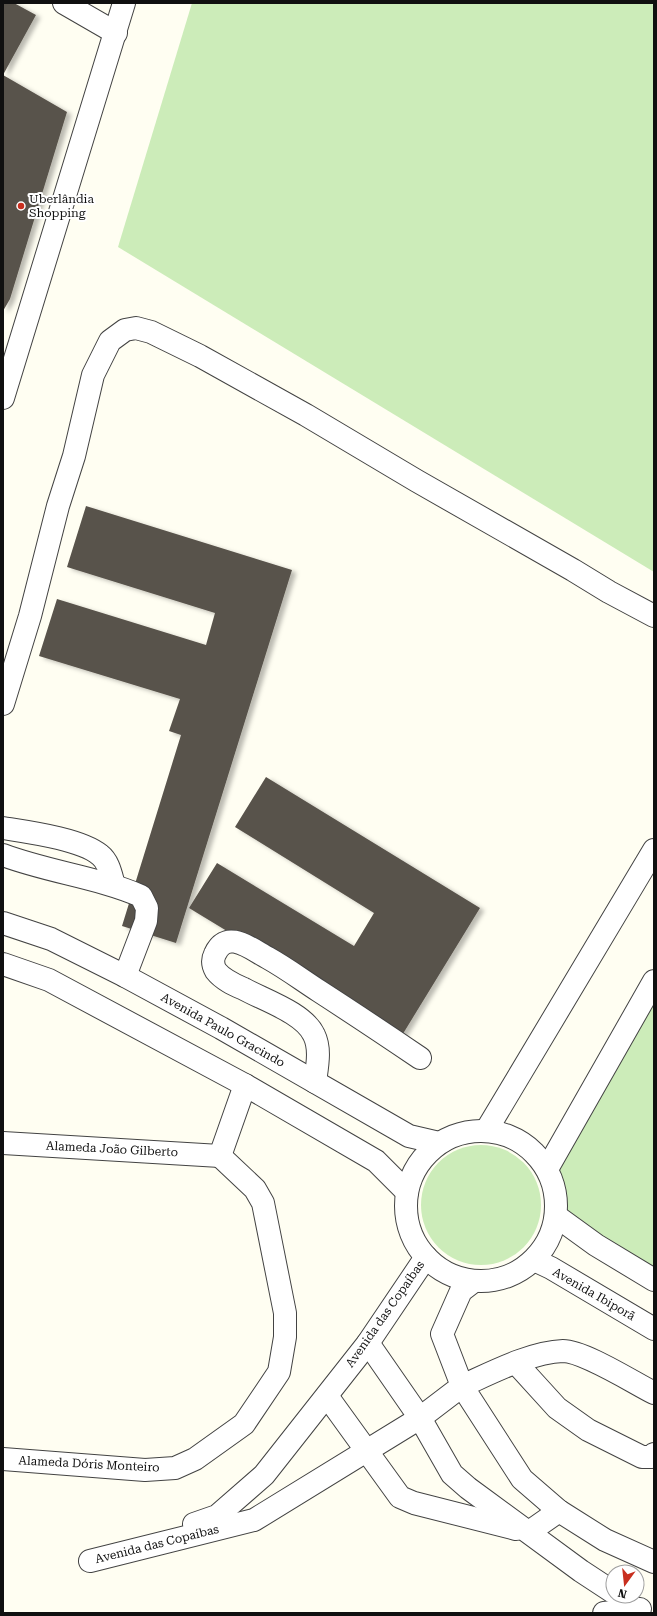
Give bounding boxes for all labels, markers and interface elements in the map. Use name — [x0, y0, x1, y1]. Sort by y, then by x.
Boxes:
place label: Uberlândia Shopping — [29, 192, 94, 220]
marker: Uberlândia Shopping — [16, 201, 26, 211]
street label: Avenida Paulo Gracindo — [159, 990, 287, 1070]
street label: Alameda João Gilberto — [46, 1139, 178, 1159]
street label: Avenida das Copaíbas — [343, 1258, 427, 1370]
street label: Avenida Ibiporã — [550, 1265, 638, 1323]
street label: Alameda Dóris Monteiro — [18, 1453, 160, 1475]
street label: Avenida das Copaíbas — [94, 1522, 221, 1566]
north arrow — [605, 1564, 645, 1604]
text: N — [616, 1586, 628, 1601]

